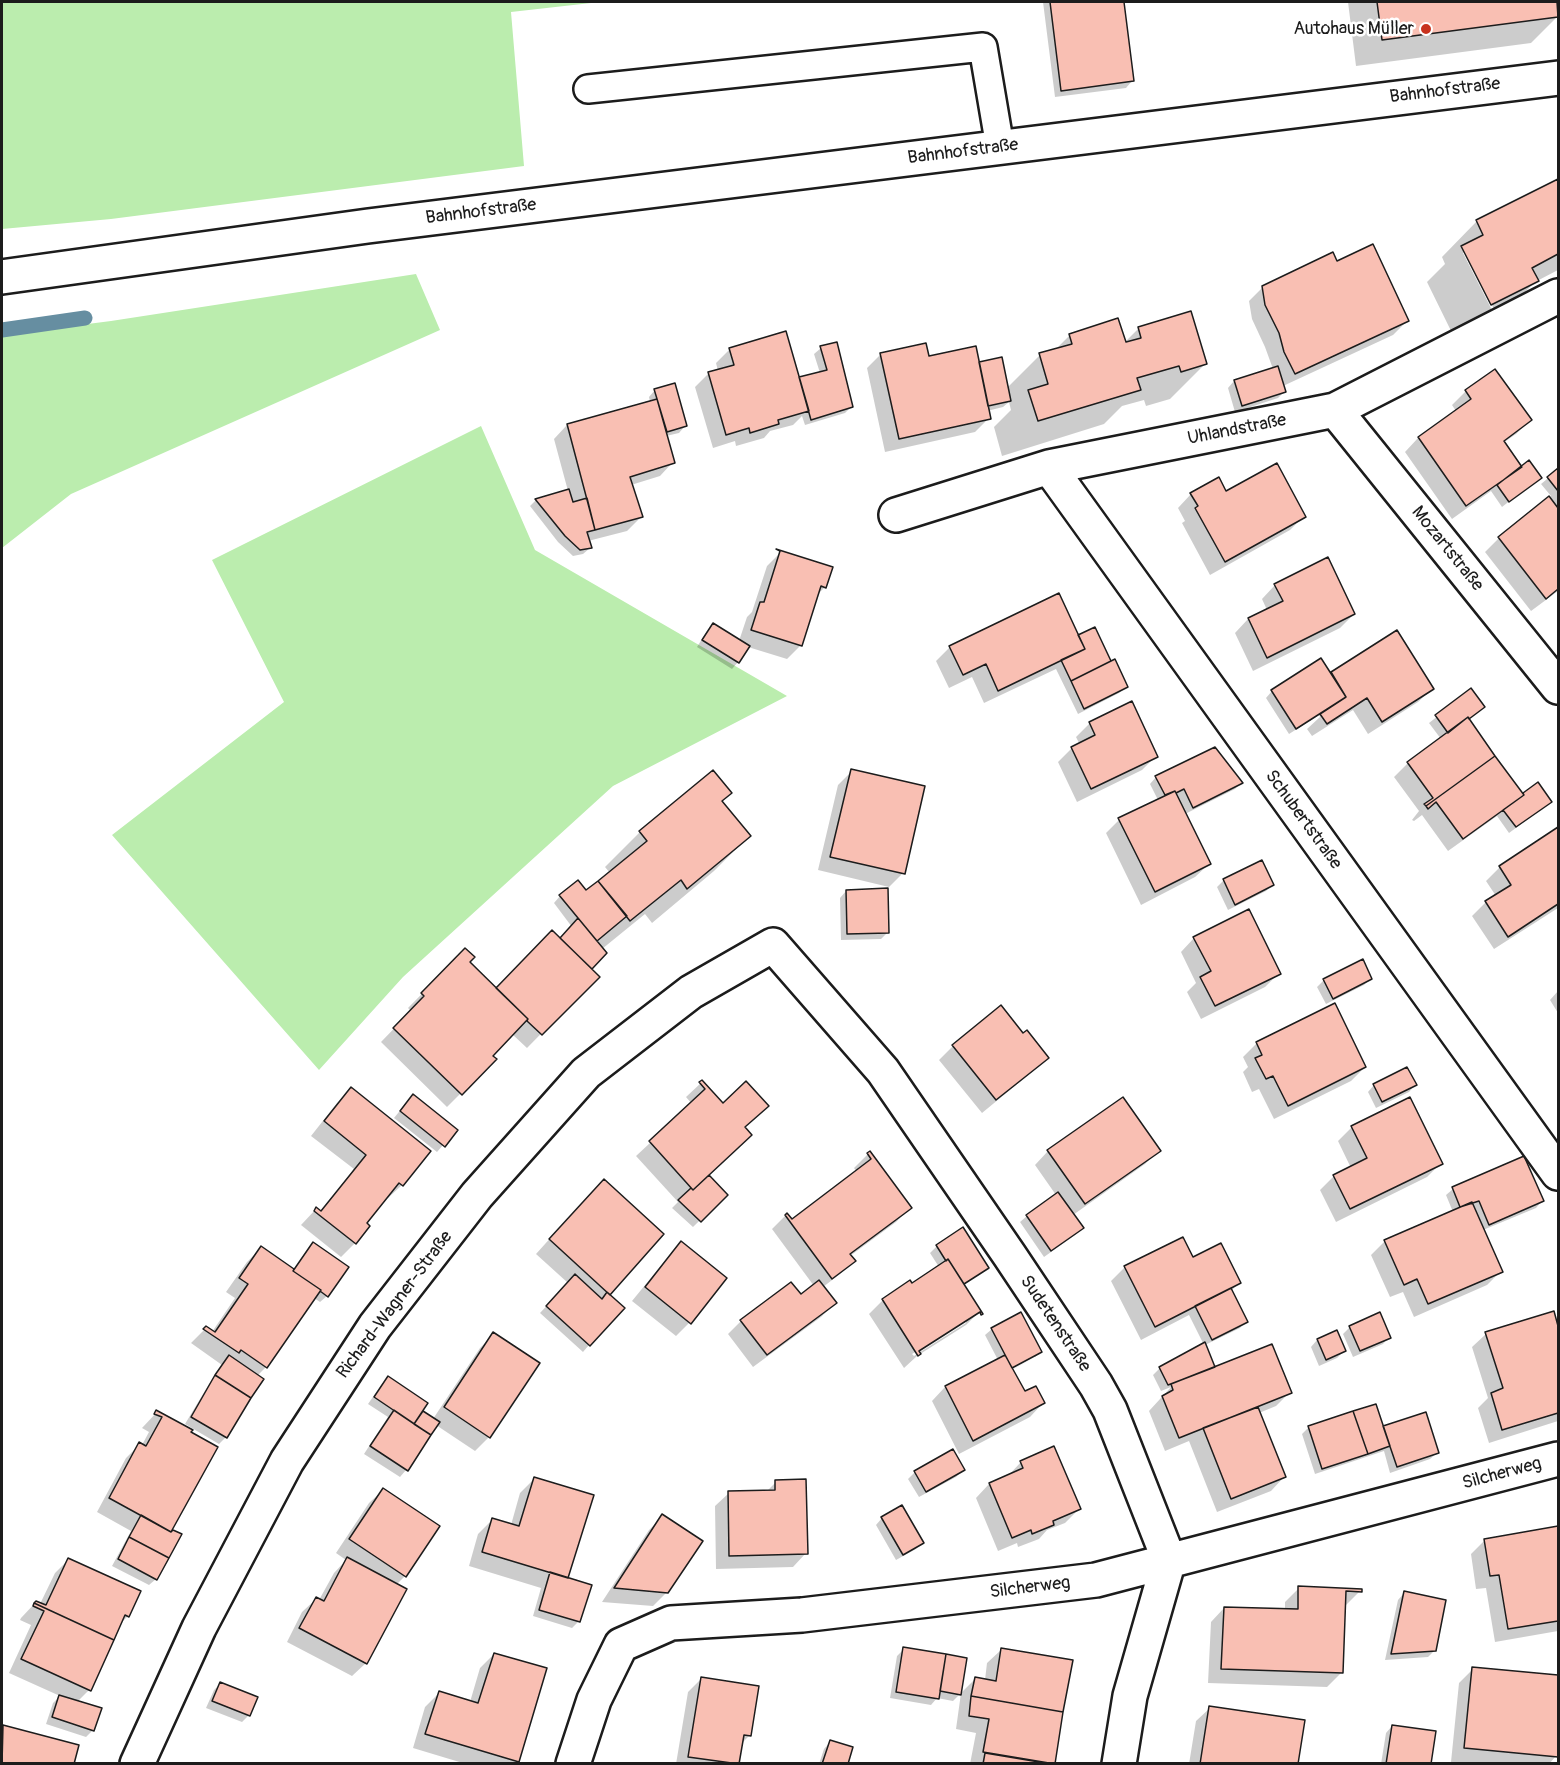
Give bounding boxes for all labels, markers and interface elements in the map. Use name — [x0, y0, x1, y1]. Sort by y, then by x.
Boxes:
place label: Autohaus Müller — [1293, 18, 1414, 40]
marker: Autohaus Müller — [1419, 22, 1433, 36]
street label: Bahnhofstraße — [1388, 73, 1502, 109]
street label: Bahnhofstraße — [906, 134, 1020, 170]
street label: Bahnhofstraße — [424, 194, 538, 230]
street label: Uhlandstraße — [1186, 410, 1288, 450]
street label: Mozartstraße — [1406, 502, 1488, 596]
street label: Schubertstraße — [1260, 766, 1346, 874]
street label: Richard-Wagner-Straße — [332, 1227, 458, 1383]
street label: Sudetenstraße — [1015, 1272, 1095, 1376]
street label: Silcherweg — [1460, 1453, 1544, 1495]
street label: Silcherweg — [989, 1572, 1071, 1604]

